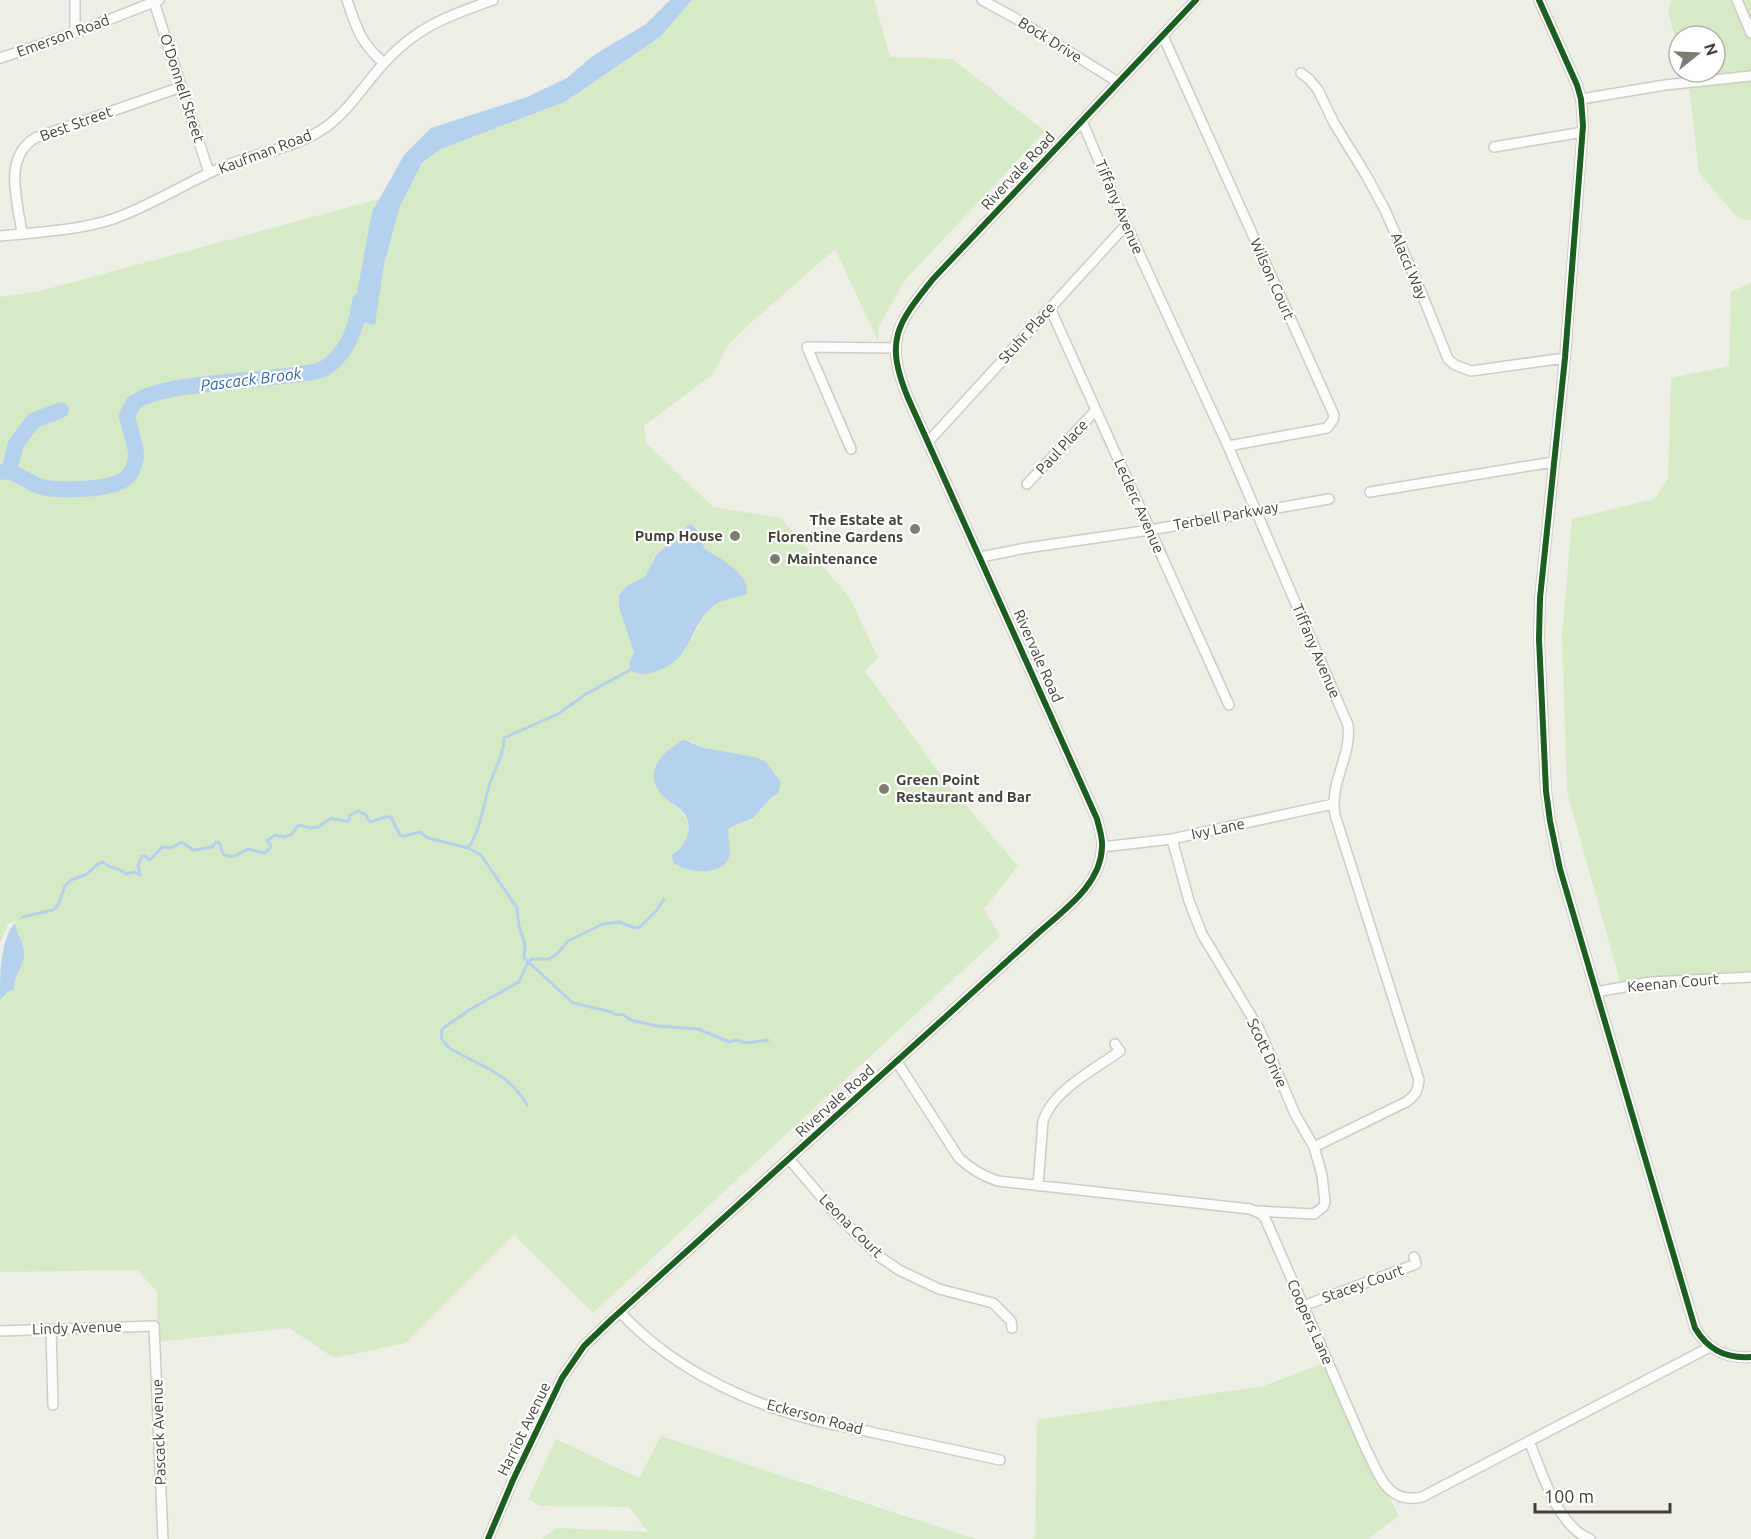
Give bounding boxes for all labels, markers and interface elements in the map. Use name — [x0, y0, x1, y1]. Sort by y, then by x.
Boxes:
street label: Emerson Road — [14, 11, 111, 60]
street label: Bock Drive — [1015, 13, 1085, 66]
north arrow — [1667, 24, 1727, 84]
street label: O'Donnell Street — [157, 31, 208, 144]
text: N — [1701, 41, 1722, 58]
street label: Best Street — [37, 103, 114, 144]
street label: Kaufman Road — [216, 126, 314, 177]
street label: Rivervale Road — [977, 128, 1058, 213]
street label: Tiffany Avenue — [1092, 157, 1147, 257]
street label: Alacci Way — [1388, 230, 1431, 302]
street label: Wilson Court — [1247, 236, 1298, 322]
street label: Stuhr Place — [995, 299, 1058, 367]
water label: Pascack Brook — [199, 364, 303, 394]
street label: Paul Place — [1032, 416, 1091, 477]
street label: Leclerc Avenue — [1111, 456, 1168, 556]
street label: Terbell Parkway — [1172, 498, 1280, 533]
place label: The Estate at Florentine Gardens — [768, 511, 904, 545]
marker: The Estate at Florentine Gardens — [908, 522, 922, 536]
place label: Pump House — [635, 527, 723, 544]
marker: Pump House — [728, 529, 742, 543]
place label: Maintenance — [787, 550, 878, 567]
marker: Maintenance — [768, 552, 782, 566]
street label: Tiffany Avenue — [1289, 601, 1344, 701]
street label: Rivervale Road — [1010, 607, 1067, 705]
place label: Green Point Restaurant and Bar — [896, 771, 1032, 805]
marker: Green Point Restaurant and Bar — [877, 782, 891, 796]
street label: Ivy Lane — [1190, 815, 1246, 842]
street label: Keenan Court — [1626, 970, 1720, 995]
street label: Scott Drive — [1244, 1016, 1291, 1090]
street label: Rivervale Road — [792, 1061, 877, 1140]
street label: Leona Court — [816, 1190, 887, 1261]
street label: Stacey Court — [1320, 1261, 1406, 1306]
street label: Coopers Lane — [1284, 1276, 1337, 1367]
street label: Lindy Avenue — [32, 1317, 122, 1338]
street label: Pascack Avenue — [148, 1379, 169, 1485]
street label: Harriot Avenue — [494, 1379, 554, 1478]
street label: Eckerson Road — [765, 1396, 865, 1437]
scale bar — [1535, 1476, 1670, 1514]
text: 100 m — [1544, 1486, 1594, 1506]

